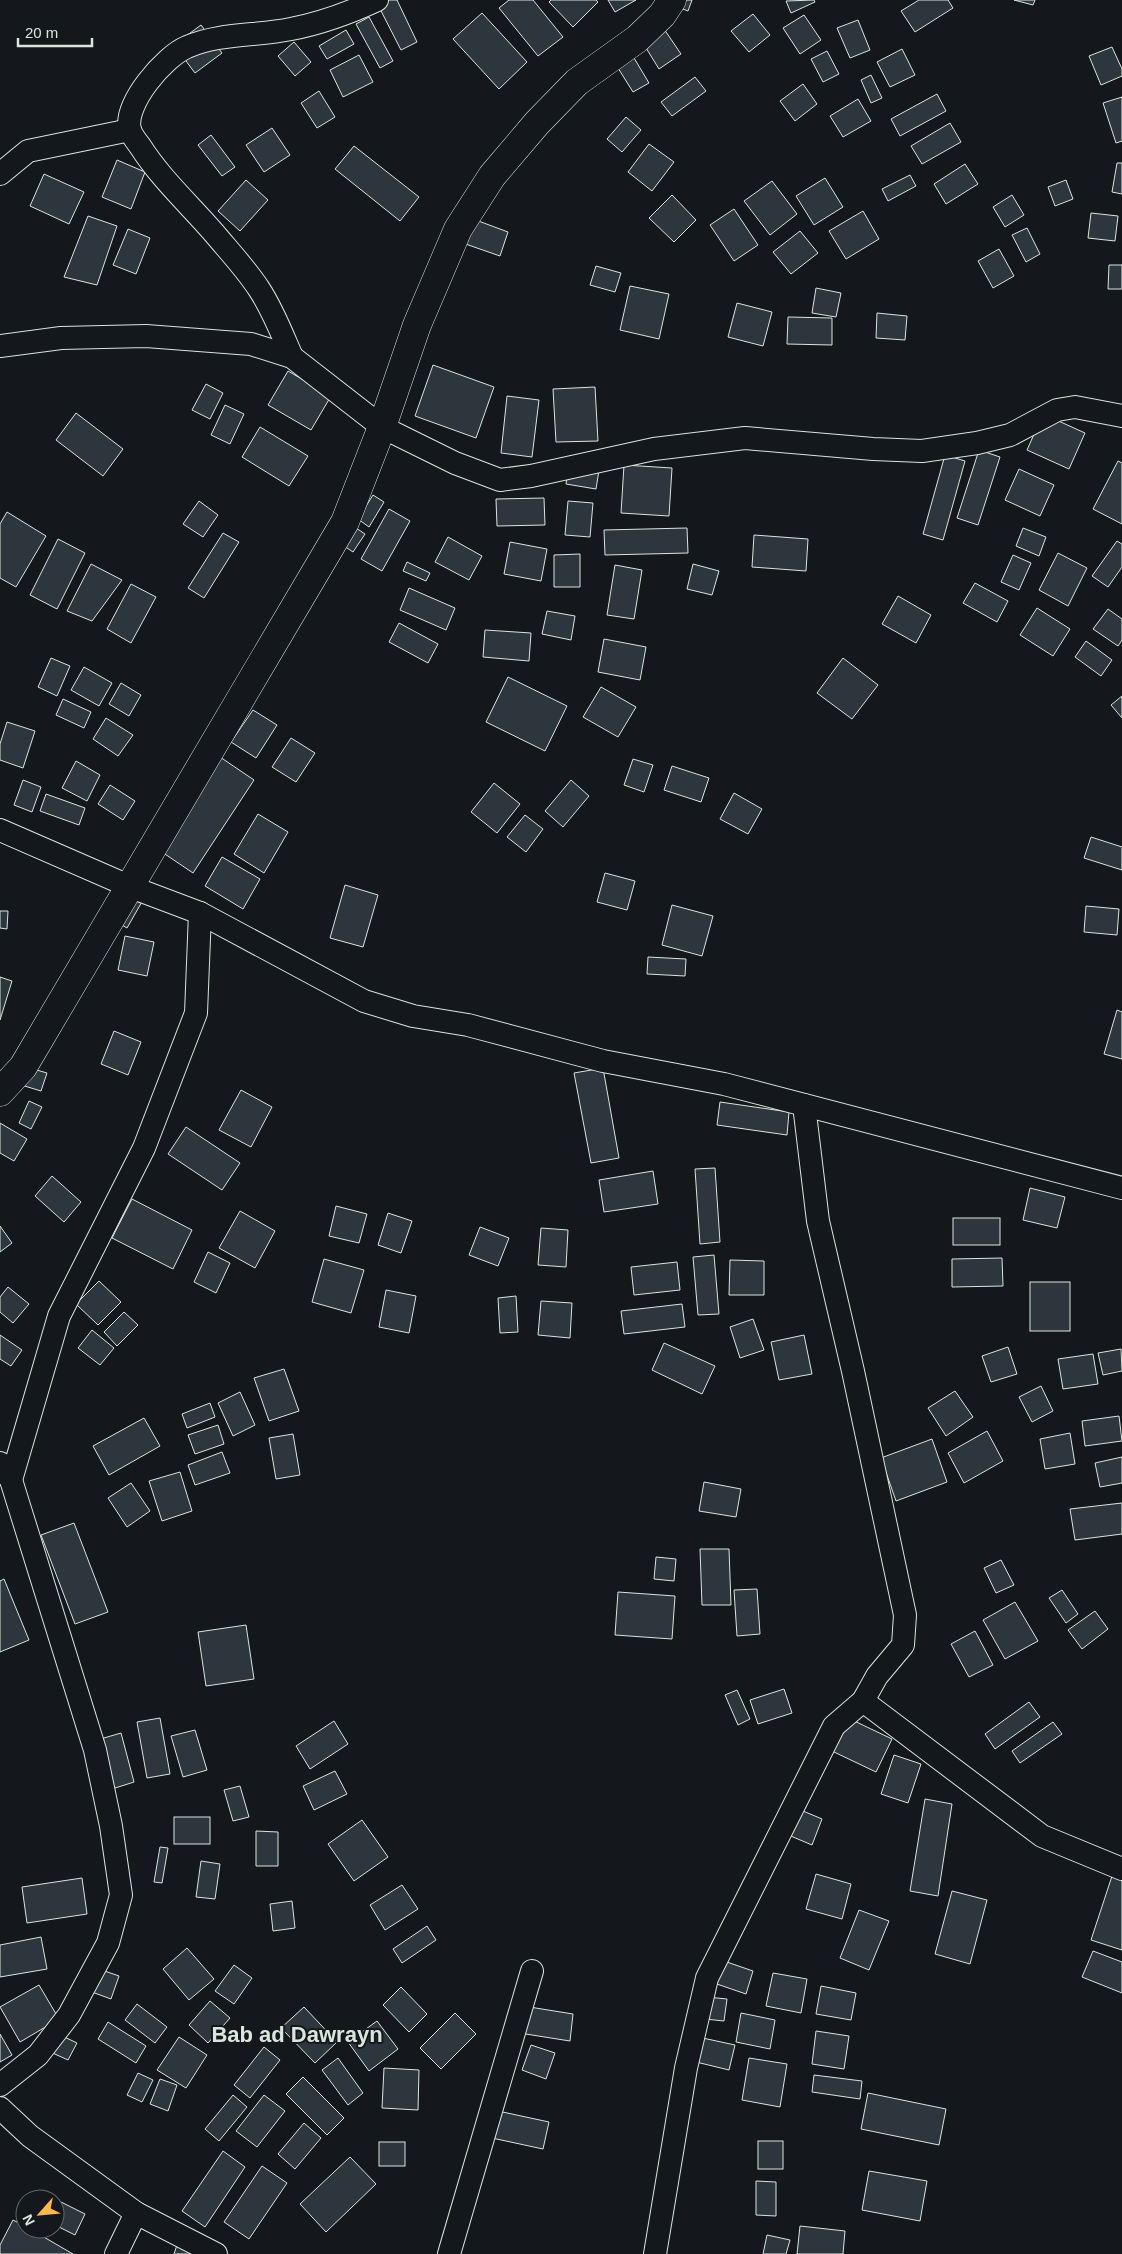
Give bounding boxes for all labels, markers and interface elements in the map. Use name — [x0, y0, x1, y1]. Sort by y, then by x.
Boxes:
scale bar — [18, 15, 91, 47]
text: 20 m — [25, 24, 58, 41]
district label: Bab ad Dawrayn — [211, 2022, 383, 2047]
north arrow — [15, 2189, 65, 2239]
text: N — [19, 2212, 38, 2228]

